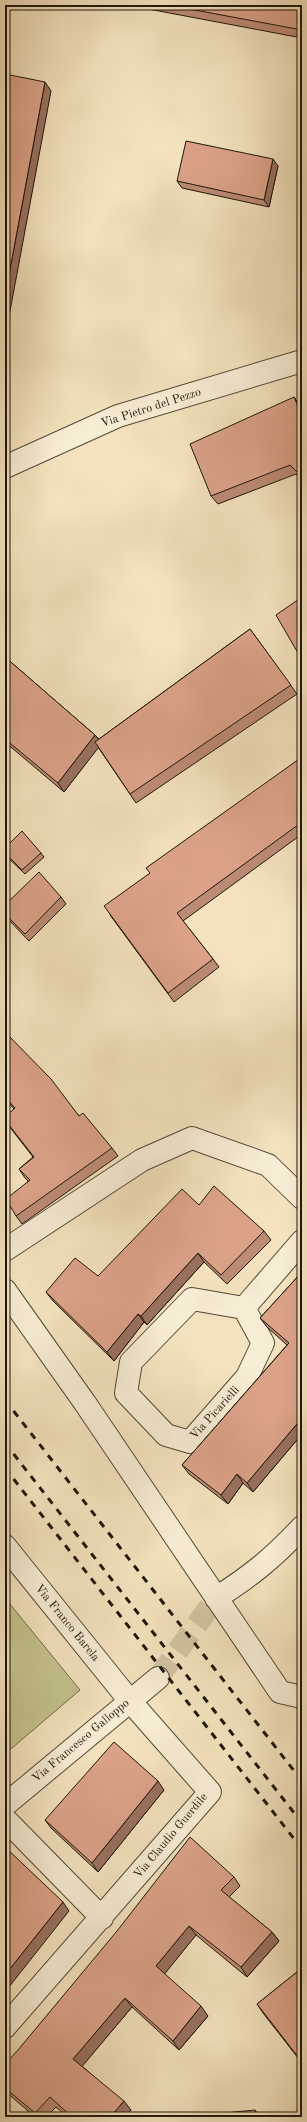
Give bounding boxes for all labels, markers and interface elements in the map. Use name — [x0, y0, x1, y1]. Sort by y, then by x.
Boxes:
street label: Via Pietro del Pezzo — [99, 386, 203, 430]
street label: Via Picarielli — [188, 1384, 242, 1442]
street label: Via Franco Barela — [32, 1582, 102, 1664]
street label: Via Francesco Galloppo — [30, 1697, 132, 1785]
street label: Via Claudio Guerdile — [132, 1791, 210, 1881]

